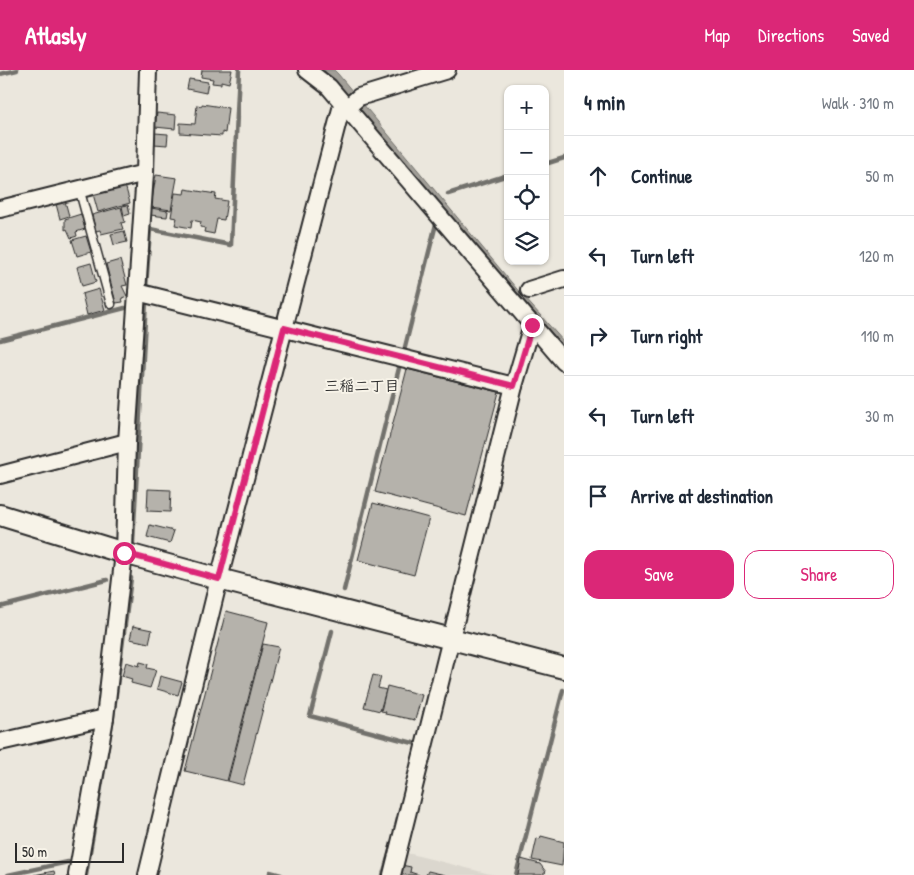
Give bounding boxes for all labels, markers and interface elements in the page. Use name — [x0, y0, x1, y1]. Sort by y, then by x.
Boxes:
text: Atlasly — [25, 19, 87, 51]
text: Map — [705, 23, 730, 48]
text: Directions — [758, 23, 824, 48]
text: Saved — [852, 23, 889, 48]
map controls — [504, 85, 549, 265]
button: + — [504, 85, 549, 130]
text: 4 min — [584, 88, 625, 117]
text: Walk · 310 m — [822, 92, 894, 114]
button: − — [504, 130, 549, 175]
icon: ahead — [584, 162, 612, 190]
text: Continue — [631, 163, 692, 189]
text: 50 m — [866, 165, 894, 187]
button: locate — [504, 175, 549, 220]
button: layers — [504, 220, 549, 265]
icon: left — [584, 242, 612, 270]
text: Turn left — [631, 243, 694, 269]
text: 120 m — [859, 245, 894, 267]
route end — [521, 314, 544, 337]
icon: right — [584, 322, 612, 350]
text: Turn right — [631, 323, 702, 349]
text: 110 m — [861, 325, 894, 347]
district label: 三稲二丁目 — [324, 375, 400, 396]
icon: left — [584, 402, 612, 430]
text: Turn left — [631, 403, 694, 429]
text: 30 m — [865, 405, 894, 427]
icon: arrive — [584, 482, 612, 510]
text: Arrive at destination — [631, 483, 773, 509]
route start — [113, 542, 136, 565]
button: Save — [584, 550, 734, 599]
button: Share — [744, 550, 894, 599]
scale bar — [15, 840, 124, 863]
text: 50 m — [22, 842, 47, 861]

